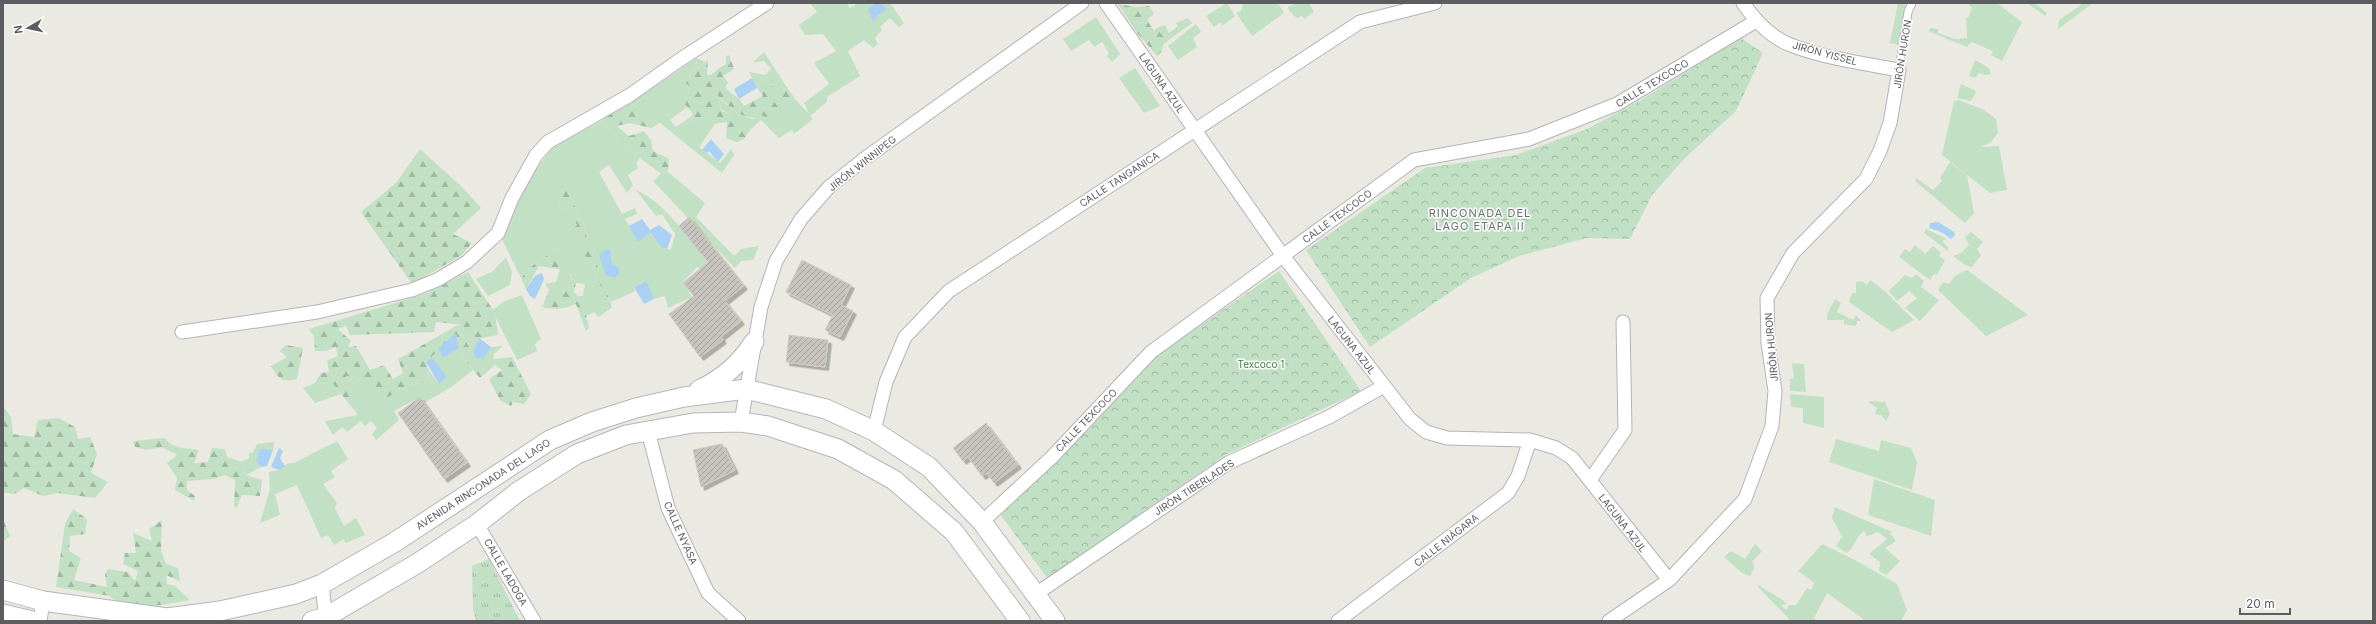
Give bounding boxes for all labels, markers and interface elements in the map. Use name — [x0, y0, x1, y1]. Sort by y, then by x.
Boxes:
north arrow — [8, 8, 48, 48]
street label: JIRÓN HURON — [1890, 19, 1913, 89]
text: N — [11, 24, 26, 35]
street label: JIRÓN YISSEL — [1791, 38, 1859, 68]
street label: LAGUNA AZUL — [1137, 51, 1187, 116]
street label: CALLE TEXCOCO — [1613, 56, 1691, 110]
street label: JIRÓN WINNIPEG — [825, 132, 898, 193]
street label: CALLE TANGANICA — [1077, 149, 1161, 209]
street label: CALLE TEXCOCO — [1300, 187, 1374, 245]
district label: RINCONADA DEL LAGO ETAPA II — [1429, 206, 1531, 233]
street label: JIRÓN HURON — [1761, 312, 1780, 382]
street label: LAGUNA AZUL — [1326, 313, 1379, 377]
park label: Texcoco 1 — [1238, 358, 1284, 370]
street label: CALLE TEXCOCO — [1053, 386, 1119, 454]
street label: AVENIDA RINCONADA DEL LAGO — [414, 436, 553, 532]
street label: JIRÒN TIBERLADES — [1151, 456, 1236, 517]
street label: LAGUNA AZUL — [1597, 491, 1650, 555]
street label: CALLE NYASA — [662, 500, 700, 567]
street label: CALLE NIÁGARA — [1411, 510, 1481, 569]
street label: CALLE LADOGA — [482, 536, 530, 608]
scale bar — [2240, 590, 2290, 616]
text: 20 m — [2246, 596, 2275, 611]

